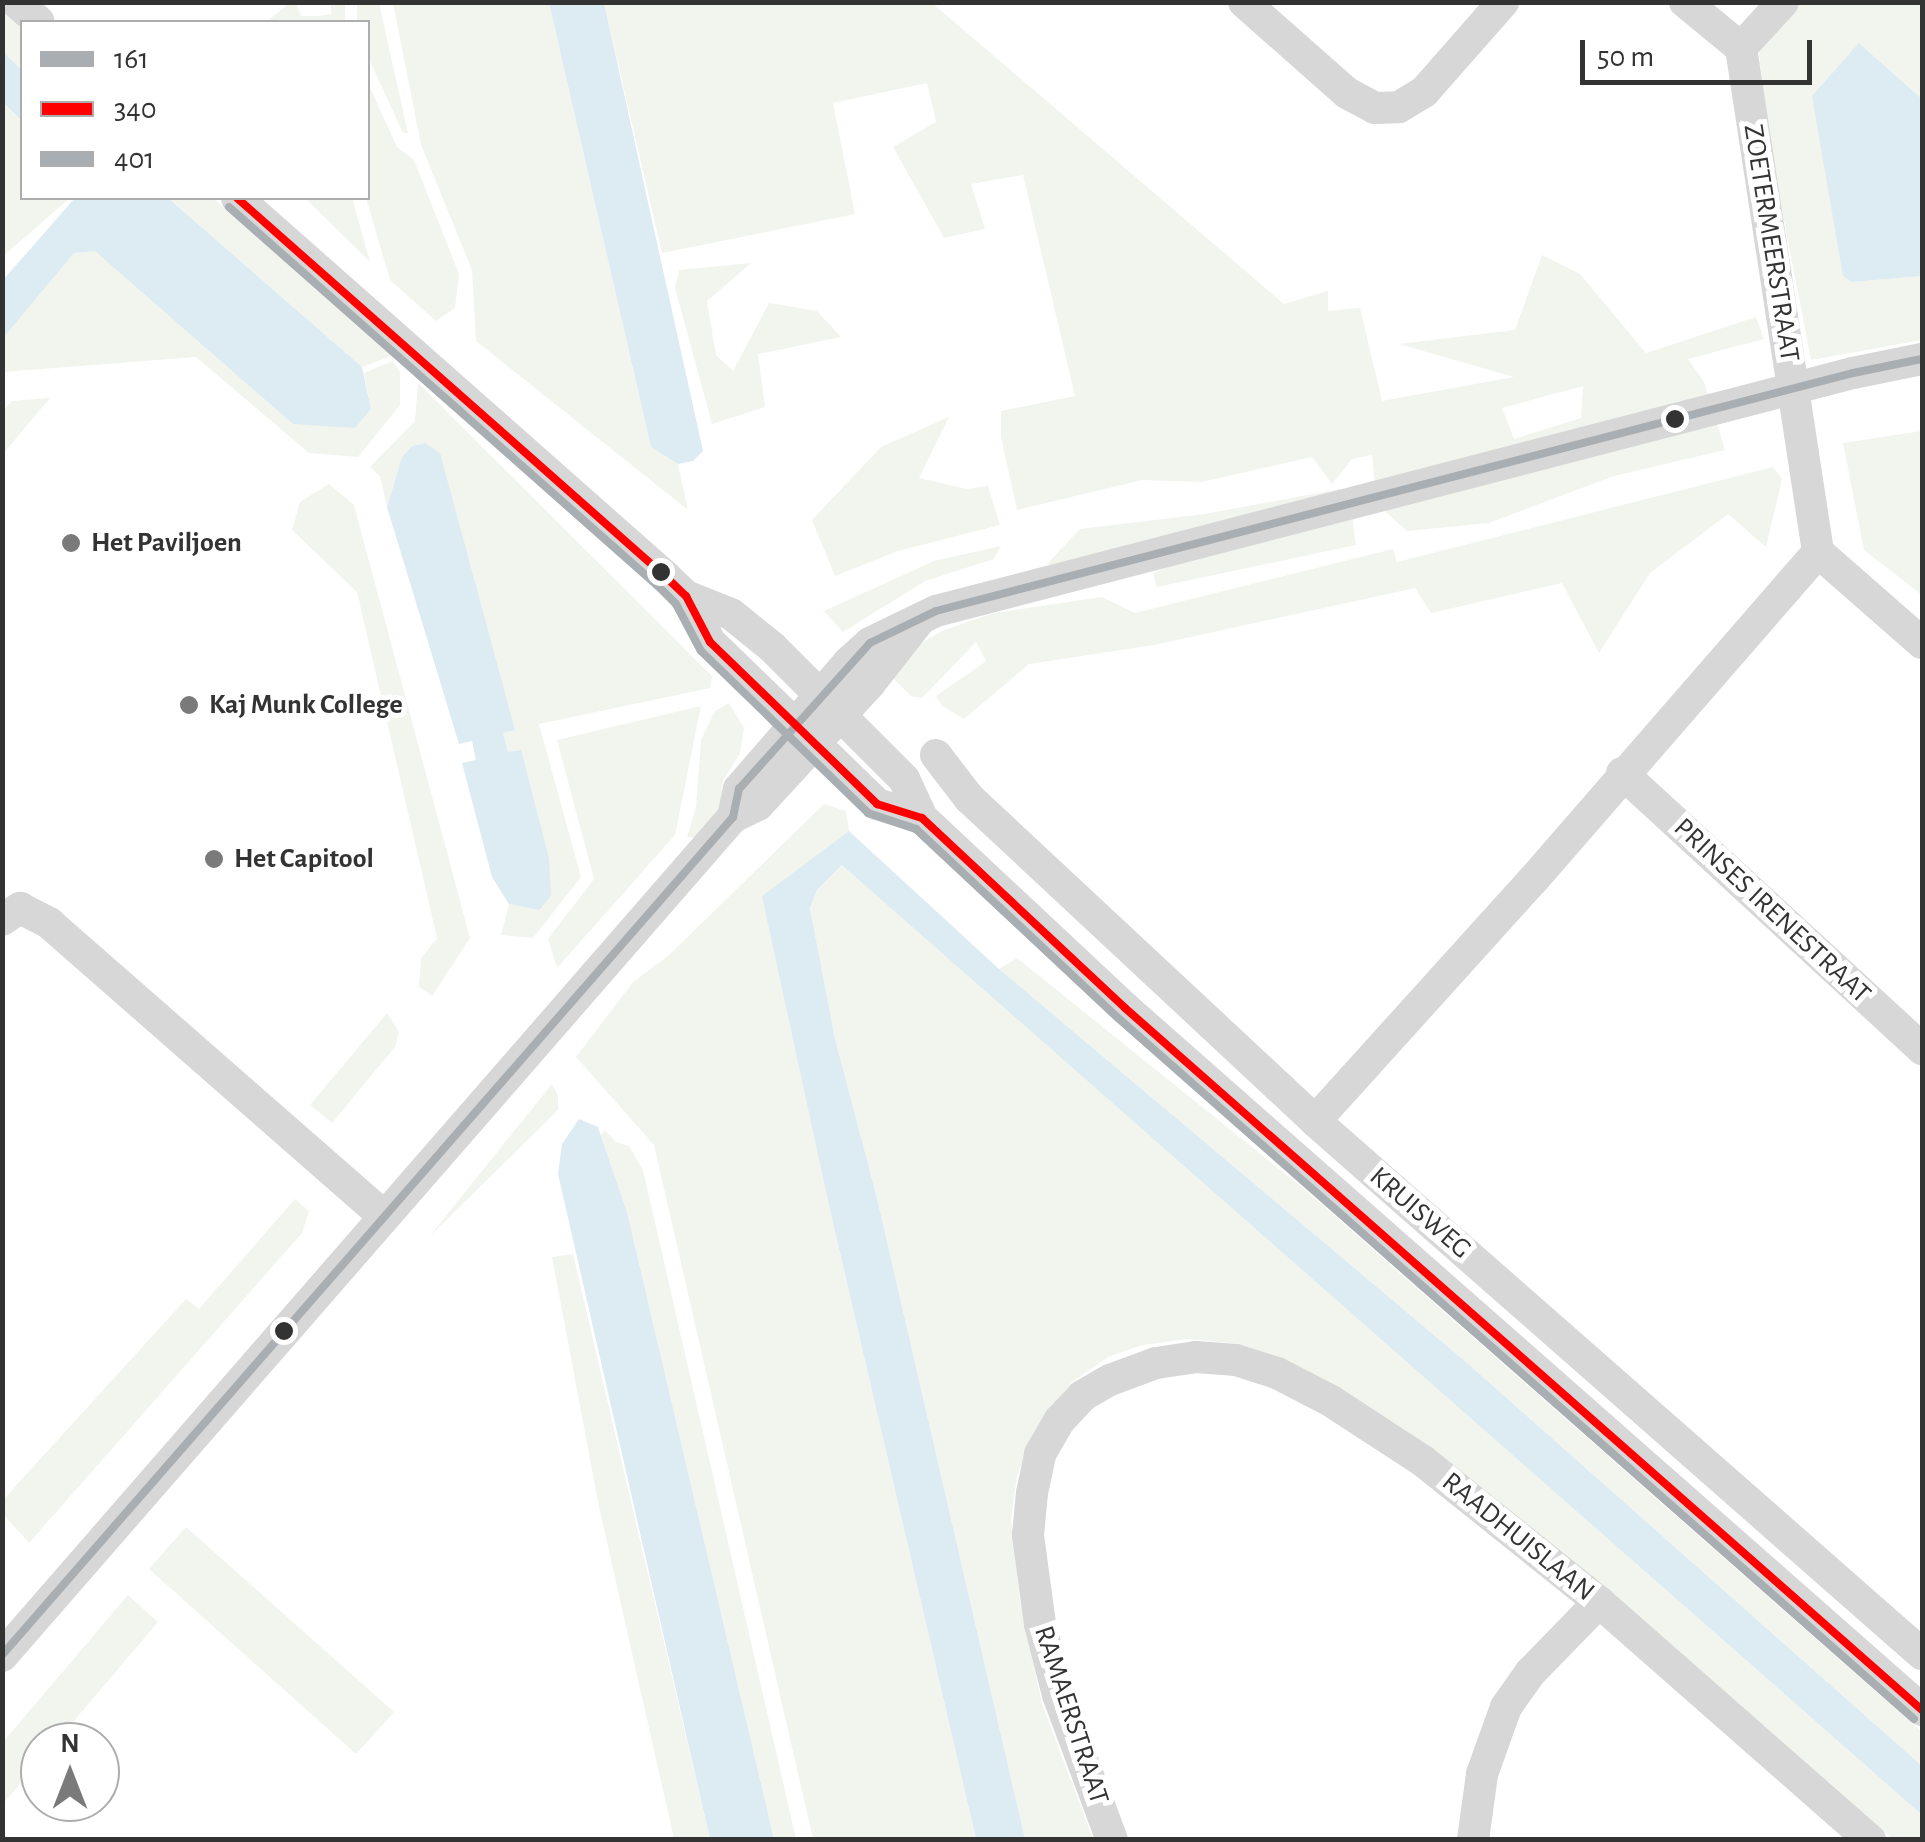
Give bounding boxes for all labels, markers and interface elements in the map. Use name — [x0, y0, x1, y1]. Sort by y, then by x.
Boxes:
legend — [20, 20, 370, 200]
scale bar — [1585, 20, 1818, 82]
text: 50 m — [1597, 42, 1654, 72]
text: 161 — [114, 44, 149, 74]
text: 340 — [114, 94, 157, 124]
street label: ZOETERMEERSTRAAT — [1736, 122, 1806, 364]
text: 401 — [114, 144, 155, 174]
unlabelled marker — [1665, 409, 1685, 429]
place label: Het Paviljoen — [91, 526, 242, 560]
marker: Het Paviljoen — [60, 532, 82, 554]
unlabelled marker — [651, 562, 671, 582]
place label: Kaj Munk College — [209, 688, 403, 722]
marker: Kaj Munk College — [178, 694, 200, 716]
street label: PRINSES IRENESTRAAT — [1667, 811, 1877, 1011]
place label: Het Capitool — [234, 842, 374, 876]
marker: Het Capitool — [203, 848, 225, 870]
street label: KRUISWEG — [1362, 1160, 1478, 1266]
unlabelled marker — [274, 1321, 294, 1341]
street label: RAADHUISLAAN — [1435, 1465, 1601, 1609]
street label: RAMAERSTRAAT — [1026, 1622, 1116, 1808]
north arrow — [20, 1722, 120, 1822]
text: N — [60, 1730, 80, 1758]

